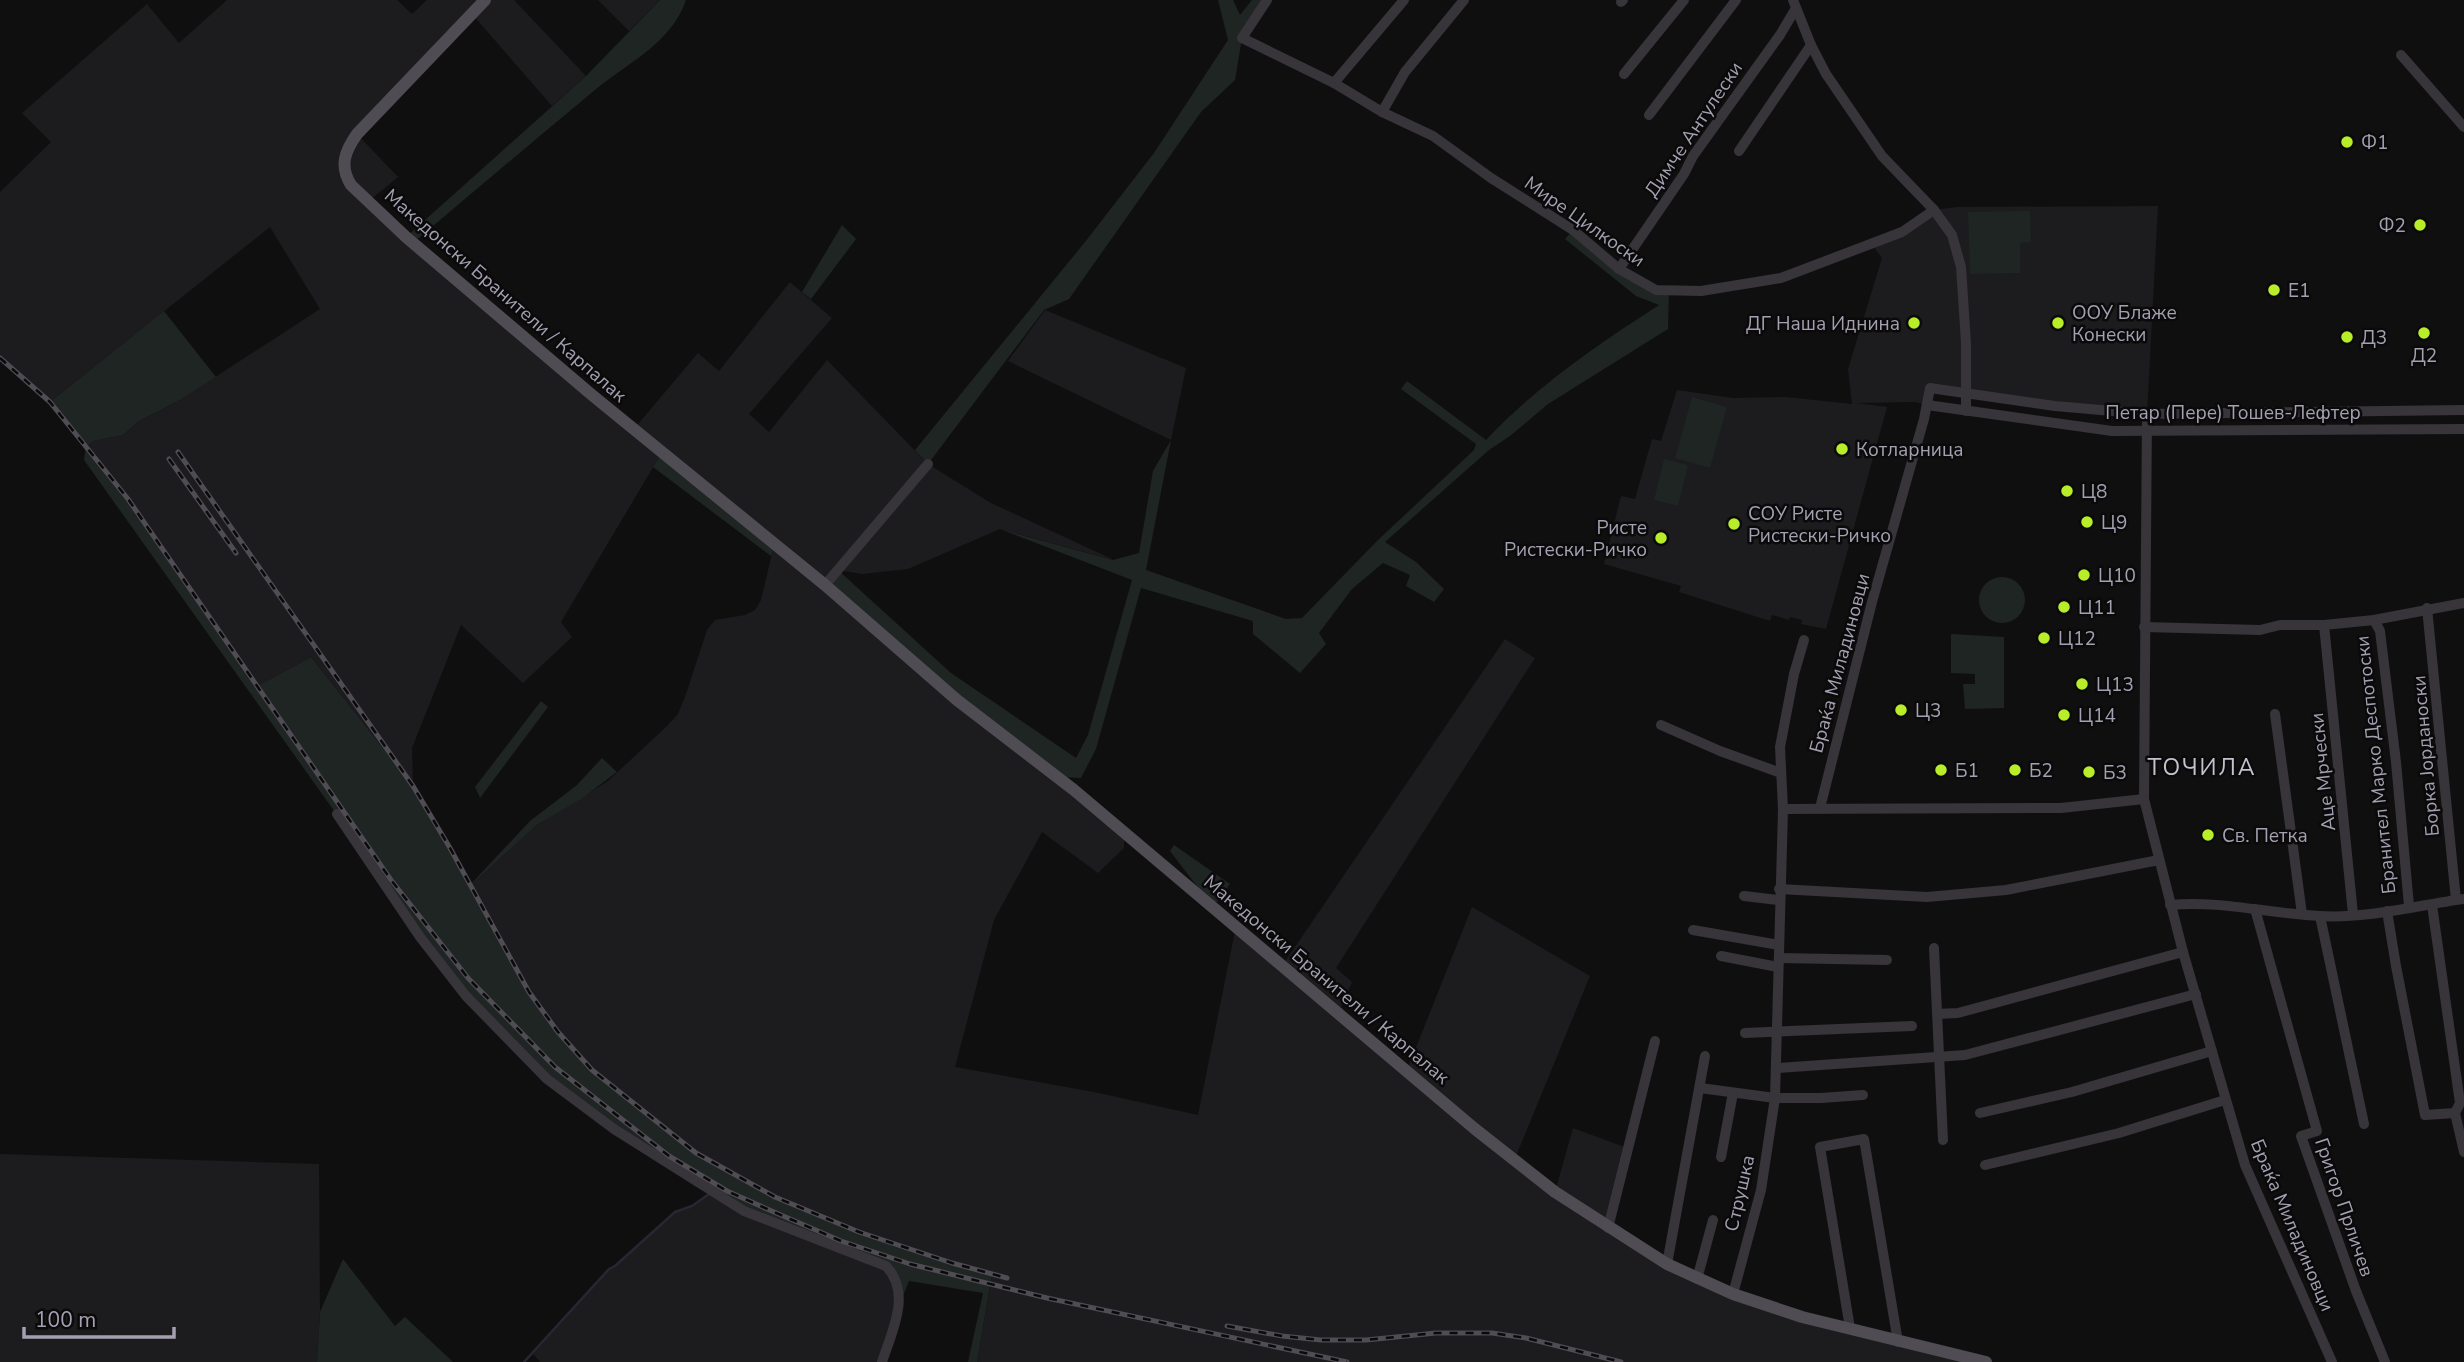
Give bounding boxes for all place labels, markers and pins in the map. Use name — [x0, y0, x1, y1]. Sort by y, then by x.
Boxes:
place label: Ф1 — [2361, 130, 2388, 156]
marker: Ф1 — [2339, 134, 2355, 150]
place label: Ф2 — [2379, 213, 2406, 239]
marker: Ф2 — [2412, 217, 2428, 233]
place label: Е1 — [2288, 278, 2310, 304]
marker: Е1 — [2266, 282, 2282, 298]
place label: ООУ Блаже Конески — [2072, 300, 2177, 348]
place label: ДГ Наша Иднина — [1746, 311, 1900, 337]
marker: ДГ Наша Иднина — [1906, 315, 1922, 331]
marker: ООУ Блаже Конески — [2050, 315, 2066, 331]
place label: Д3 — [2361, 325, 2387, 351]
marker: Д2 — [2416, 325, 2432, 341]
marker: Д3 — [2339, 329, 2355, 345]
place label: Д2 — [2411, 343, 2437, 369]
place label: Котларница — [1856, 437, 1963, 463]
marker: Котларница — [1834, 441, 1850, 457]
place label: Ц8 — [2081, 479, 2107, 505]
marker: Ц8 — [2059, 483, 2075, 499]
place label: СОУ Ристе Ристески-Ричко — [1748, 501, 1891, 549]
place label: Ц9 — [2101, 510, 2127, 536]
marker: Ц9 — [2079, 514, 2095, 530]
place label: Ристе Ристески-Ричко — [1504, 515, 1647, 563]
marker: СОУ Ристе Ристески-Ричко — [1726, 516, 1742, 532]
marker: Ристе Ристески-Ричко — [1653, 530, 1669, 546]
place label: Ц10 — [2098, 563, 2136, 589]
marker: Ц10 — [2076, 567, 2092, 583]
place label: Ц11 — [2078, 595, 2116, 621]
marker: Ц11 — [2056, 599, 2072, 615]
place label: Ц12 — [2058, 626, 2096, 652]
marker: Ц12 — [2036, 630, 2052, 646]
place label: Ц13 — [2096, 672, 2134, 698]
marker: Ц13 — [2074, 676, 2090, 692]
place label: Ц3 — [1915, 698, 1941, 724]
marker: Ц3 — [1893, 702, 1909, 718]
place label: Ц14 — [2078, 703, 2116, 729]
marker: Ц14 — [2056, 707, 2072, 723]
place label: Б1 — [1955, 758, 1979, 784]
place label: Б2 — [2029, 758, 2053, 784]
place label: Б3 — [2103, 760, 2127, 786]
marker: Б1 — [1933, 762, 1949, 778]
marker: Б2 — [2007, 762, 2023, 778]
marker: Б3 — [2081, 764, 2097, 780]
place label: Св. Петка — [2222, 823, 2308, 849]
marker: Св. Петка — [2200, 827, 2216, 843]

